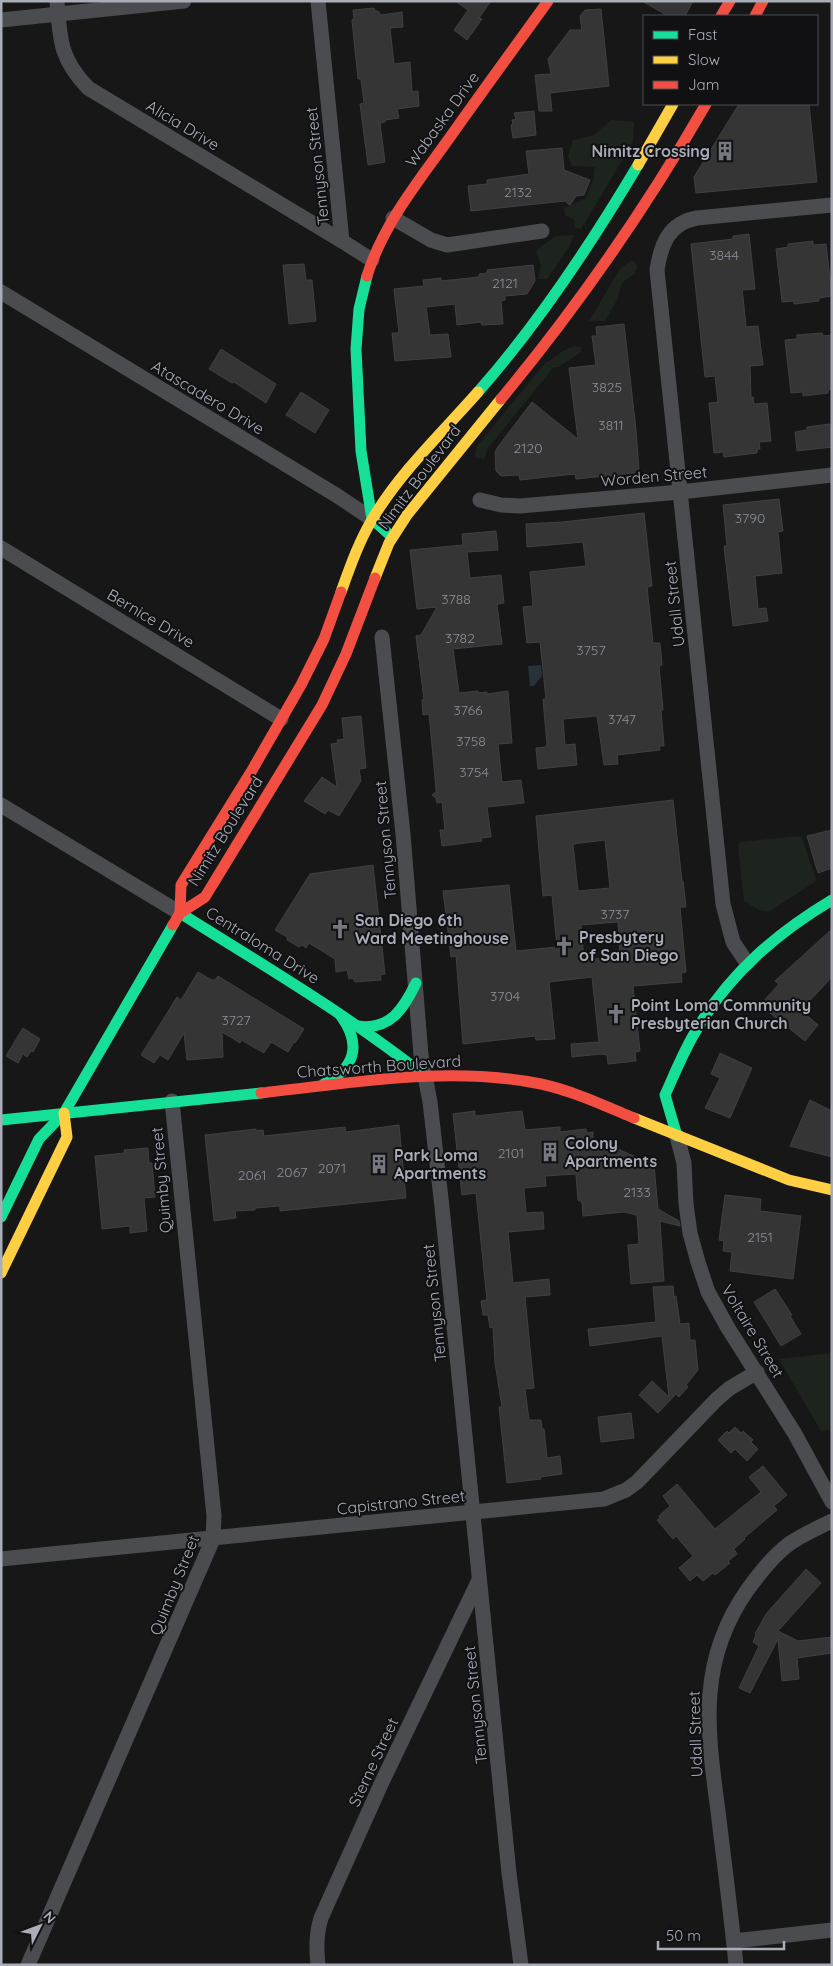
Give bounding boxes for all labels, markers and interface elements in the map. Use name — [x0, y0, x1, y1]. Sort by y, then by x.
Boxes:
legend — [643, 15, 818, 105]
text: Fast — [688, 25, 717, 44]
text: Slow — [688, 50, 720, 69]
street label: Wabaska Drive — [401, 67, 483, 171]
text: Jam — [688, 75, 719, 94]
street label: Alicia Drive — [143, 95, 223, 155]
street label: Tennyson Street — [301, 106, 333, 226]
building icon: Nimitz Crossing — [714, 140, 736, 162]
place label: Nimitz Crossing — [592, 141, 710, 161]
house number: 2132 — [504, 183, 532, 201]
house number: 3844 — [709, 246, 739, 264]
house number: 2121 — [492, 274, 518, 292]
street label: Atascadero Drive — [148, 355, 268, 439]
house number: 3825 — [592, 378, 622, 396]
house number: 3811 — [598, 416, 624, 434]
street label: Nimitz Boulevard — [373, 421, 465, 533]
house number: 2120 — [513, 439, 543, 457]
street label: Worden Street — [600, 461, 708, 491]
house number: 3790 — [735, 509, 765, 527]
street label: Udall Street — [660, 560, 688, 648]
street label: Bernice Drive — [104, 584, 198, 652]
house number: 3788 — [441, 590, 471, 608]
house number: 3782 — [445, 629, 475, 647]
house number: 3757 — [576, 641, 606, 659]
house number: 3766 — [453, 701, 483, 719]
house number: 3747 — [608, 710, 636, 728]
house number: 3758 — [456, 732, 486, 750]
house number: 3754 — [459, 763, 489, 781]
street label: Nimitz Boulevard — [183, 772, 267, 890]
street label: Tennyson Street — [370, 780, 400, 900]
street label: Centraloma Drive — [202, 902, 324, 988]
house number: 3737 — [600, 905, 630, 923]
place label: San Diego 6th Ward Meetinghouse — [355, 910, 509, 948]
church icon: San Diego 6th Ward Meetinghouse — [329, 918, 351, 940]
place label: Presbytery of San Diego — [579, 927, 679, 965]
church icon: Presbytery of San Diego — [553, 935, 575, 957]
house number: 3704 — [490, 987, 520, 1005]
place label: Point Loma Community Presbyterian Church — [631, 995, 811, 1033]
church icon: Point Loma Community Presbyterian Church — [605, 1003, 627, 1025]
house number: 3727 — [221, 1011, 251, 1029]
street label: Chatsworth Boulevard — [296, 1050, 462, 1082]
street label: Quimby Street — [146, 1126, 176, 1234]
place label: Colony Apartments — [565, 1133, 657, 1171]
building icon: Colony Apartments — [539, 1141, 561, 1163]
house number: 2101 — [498, 1144, 524, 1162]
place label: Park Loma Apartments — [394, 1145, 486, 1183]
building icon: Park Loma Apartments — [368, 1153, 390, 1175]
house number: 2071 — [318, 1159, 346, 1177]
house number: 2067 — [277, 1163, 307, 1181]
house number: 2061 — [238, 1166, 266, 1184]
house number: 2133 — [623, 1183, 651, 1201]
house number: 2151 — [747, 1228, 773, 1246]
street label: Tennyson Street — [418, 1243, 450, 1363]
street label: Voltaire Street — [717, 1281, 789, 1381]
street label: Capistrano Street — [336, 1485, 466, 1519]
street label: Quimby Street — [145, 1532, 203, 1638]
street label: Tennyson Street — [459, 1645, 491, 1765]
street label: Udall Street — [684, 1691, 706, 1777]
street label: Sterne Street — [344, 1714, 402, 1810]
north arrow — [15, 1901, 65, 1951]
text: N — [40, 1907, 60, 1927]
scale bar — [658, 1918, 784, 1950]
text: 50 m — [666, 1926, 701, 1945]

